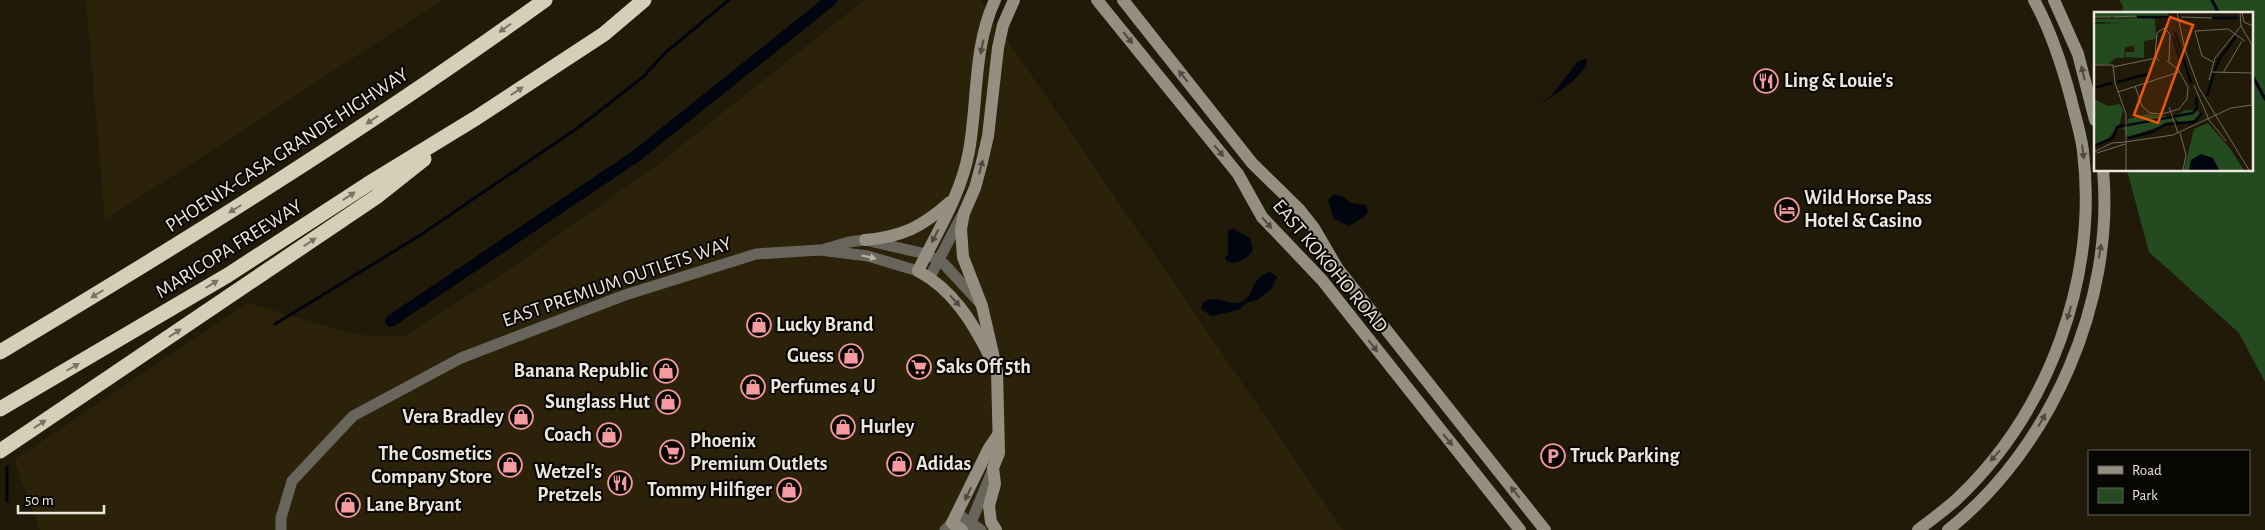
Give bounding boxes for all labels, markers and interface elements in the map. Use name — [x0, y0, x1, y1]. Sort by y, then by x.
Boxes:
inset map — [2094, 12, 2252, 171]
one-way arrow — [499, 23, 512, 33]
one-way arrow — [1123, 31, 1134, 44]
one-way arrow — [977, 39, 985, 55]
street label: PHOENIX-CASA GRANDE HIGHWAY — [162, 64, 412, 236]
one-way arrow — [2079, 65, 2087, 80]
restaurant icon: Ling & Louie's — [1753, 68, 1779, 94]
one-way arrow — [1177, 70, 1188, 83]
place label: Ling & Louie's — [1784, 71, 1894, 91]
one-way arrow — [510, 86, 524, 96]
one-way arrow — [365, 116, 378, 125]
one-way arrow — [1214, 144, 1225, 157]
one-way arrow — [2079, 145, 2087, 161]
one-way arrow — [977, 160, 985, 175]
place label: Wild Horse Pass Hotel & Casino — [1804, 188, 1932, 231]
one-way arrow — [342, 192, 356, 201]
street label: MARICOPA FREEWAY — [152, 196, 306, 302]
street label: EAST KOKOHO ROAD — [1269, 196, 1391, 336]
hotel icon: Wild Horse Pass Hotel & Casino — [1774, 197, 1800, 223]
one-way arrow — [229, 204, 242, 214]
one-way arrow — [1261, 217, 1273, 229]
one-way arrow — [931, 230, 940, 243]
street label: EAST PREMIUM OUTLETS WAY — [500, 233, 735, 331]
one-way arrow — [303, 237, 317, 247]
one-way arrow — [2096, 242, 2104, 258]
one-way arrow — [861, 253, 876, 261]
one-way arrow — [206, 279, 219, 288]
one-way arrow — [90, 290, 103, 299]
one-way arrow — [949, 295, 961, 307]
one-way arrow — [2065, 306, 2072, 321]
shop icon: Lucky Brand — [746, 312, 772, 338]
place label: Lucky Brand — [776, 315, 874, 335]
one-way arrow — [168, 328, 182, 338]
one-way arrow — [1368, 339, 1379, 352]
shop icon: Guess — [838, 343, 864, 369]
place label: Guess — [787, 346, 834, 366]
supermarket icon: Saks Off 5th — [906, 354, 932, 380]
place label: Saks Off 5th — [936, 357, 1031, 377]
shop icon: Banana Republic — [653, 358, 679, 384]
place label: Banana Republic — [514, 361, 648, 381]
one-way arrow — [66, 363, 79, 372]
shop icon: Perfumes 4 U — [740, 374, 766, 400]
place label: Perfumes 4 U — [770, 377, 876, 397]
shop icon: Sunglass Hut — [655, 389, 681, 415]
place label: Sunglass Hut — [545, 392, 650, 412]
shop icon: Vera Bradley — [508, 404, 534, 430]
place label: Vera Bradley — [402, 407, 504, 427]
one-way arrow — [2038, 412, 2046, 427]
shop icon: Hurley — [830, 414, 856, 440]
place label: Hurley — [860, 417, 915, 437]
one-way arrow — [34, 419, 47, 429]
shop icon: Coach — [596, 422, 622, 448]
place label: Coach — [544, 425, 592, 445]
place label: Phoenix Premium Outlets — [690, 431, 828, 474]
one-way arrow — [1442, 433, 1453, 446]
supermarket icon: Phoenix Premium Outlets — [659, 439, 685, 465]
parking icon: Truck Parking — [1540, 443, 1566, 469]
place label: The Cosmetics Company Store — [371, 444, 492, 487]
place label: Truck Parking — [1570, 446, 1681, 466]
one-way arrow — [1989, 450, 2000, 463]
legend — [2088, 450, 2250, 515]
shop icon: Adidas — [886, 451, 912, 477]
shop icon: The Cosmetics Company Store — [497, 452, 523, 478]
place label: Adidas — [916, 454, 972, 474]
place label: Wetzel's Pretzels — [534, 462, 602, 505]
text: Road — [2132, 463, 2162, 478]
restaurant icon: Wetzel's Pretzels — [607, 470, 633, 496]
shop icon: Tommy Hilfiger — [776, 477, 802, 503]
place label: Tommy Hilfiger — [647, 480, 772, 500]
scale bar — [18, 482, 104, 514]
one-way arrow — [1509, 486, 1520, 499]
one-way arrow — [963, 487, 971, 501]
text: Park — [2132, 488, 2158, 503]
shop icon: Lane Bryant — [335, 492, 361, 518]
text: 50 m — [25, 493, 54, 508]
place label: Lane Bryant — [366, 495, 461, 515]

